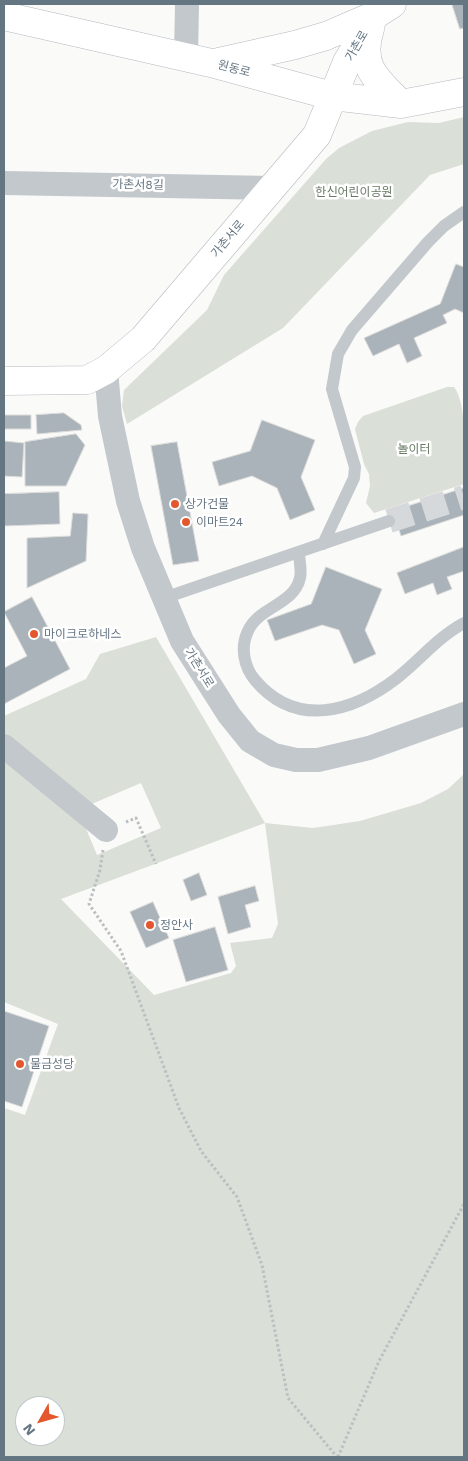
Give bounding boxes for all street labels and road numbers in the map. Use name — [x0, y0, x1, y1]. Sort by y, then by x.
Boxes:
street label: 가촌로 — [342, 28, 372, 64]
street label: 원동로 — [216, 58, 252, 80]
street label: 가촌서8길 — [112, 177, 164, 193]
street label: 가촌서로 — [208, 217, 248, 261]
street label: 가촌서로 — [181, 645, 217, 691]

